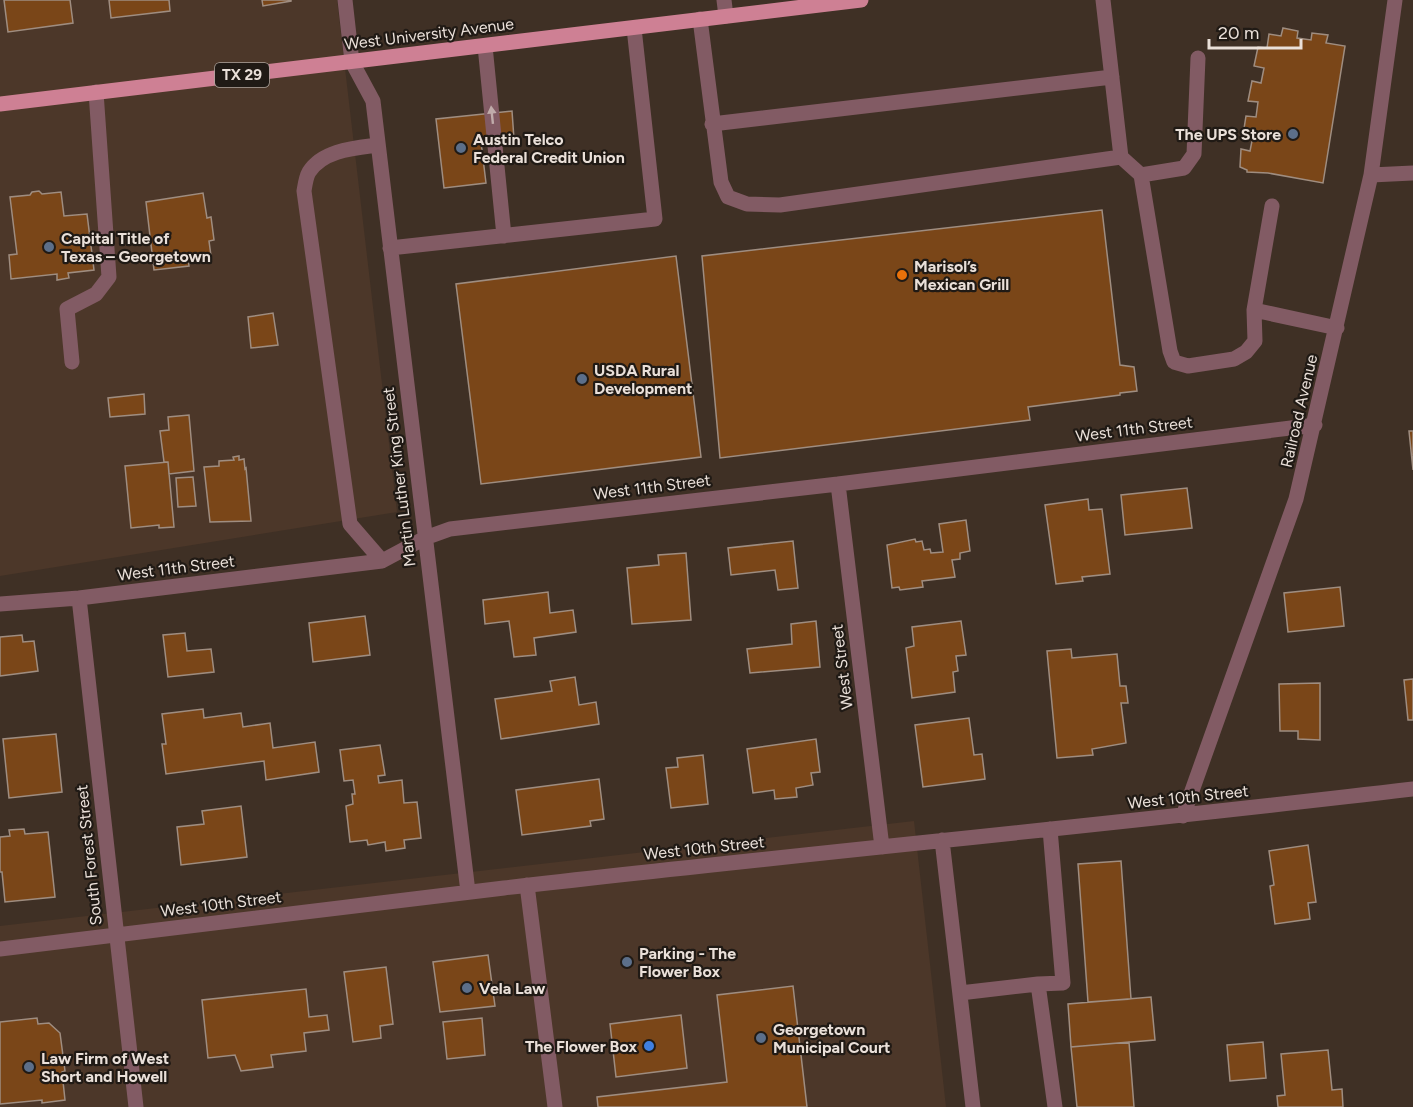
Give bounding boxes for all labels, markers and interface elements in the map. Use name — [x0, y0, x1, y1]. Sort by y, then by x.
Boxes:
scale bar — [1209, 12, 1300, 50]
street label: West University Avenue — [343, 14, 515, 54]
text: 20 m — [1218, 22, 1259, 44]
road number: TX 29 — [215, 63, 269, 87]
one-way arrow — [487, 105, 497, 124]
place label: The UPS Store — [1175, 125, 1281, 144]
marker: The UPS Store — [1286, 127, 1300, 141]
place label: Austin Telco Federal Credit Union — [473, 130, 625, 167]
marker: Austin Telco Federal Credit Union — [454, 141, 468, 155]
place label: Capital Title of Texas – Georgetown — [61, 229, 211, 266]
marker: Capital Title of Texas – Georgetown — [42, 240, 56, 254]
place label: Marisol’s Mexican Grill — [914, 257, 1009, 294]
marker: Marisol’s Mexican Grill — [895, 268, 909, 282]
street label: Railroad Avenue — [1277, 352, 1321, 470]
place label: USDA Rural Development — [594, 361, 692, 398]
marker: USDA Rural Development — [575, 372, 589, 386]
street label: Martin Luther King Street — [379, 386, 419, 568]
street label: West 11th Street — [1074, 412, 1194, 446]
street label: West 11th Street — [592, 470, 712, 504]
street label: West 11th Street — [116, 551, 236, 585]
street label: West Street — [827, 623, 857, 711]
street label: West 10th Street — [1127, 781, 1249, 813]
street label: South Forest Street — [72, 784, 106, 926]
street label: West 10th Street — [643, 832, 765, 864]
street label: West 10th Street — [160, 887, 282, 921]
place label: Parking - The Flower Box — [639, 944, 736, 981]
marker: Parking - The Flower Box — [620, 955, 634, 969]
place label: Vela Law — [479, 979, 546, 998]
marker: Vela Law — [460, 981, 474, 995]
place label: Georgetown Municipal Court — [773, 1020, 890, 1057]
marker: Georgetown Municipal Court — [754, 1031, 768, 1045]
place label: The Flower Box — [525, 1037, 637, 1056]
marker: The Flower Box — [642, 1039, 656, 1053]
place label: Law Firm of West Short and Howell — [41, 1049, 169, 1086]
marker: Law Firm of West Short and Howell — [22, 1060, 36, 1074]

